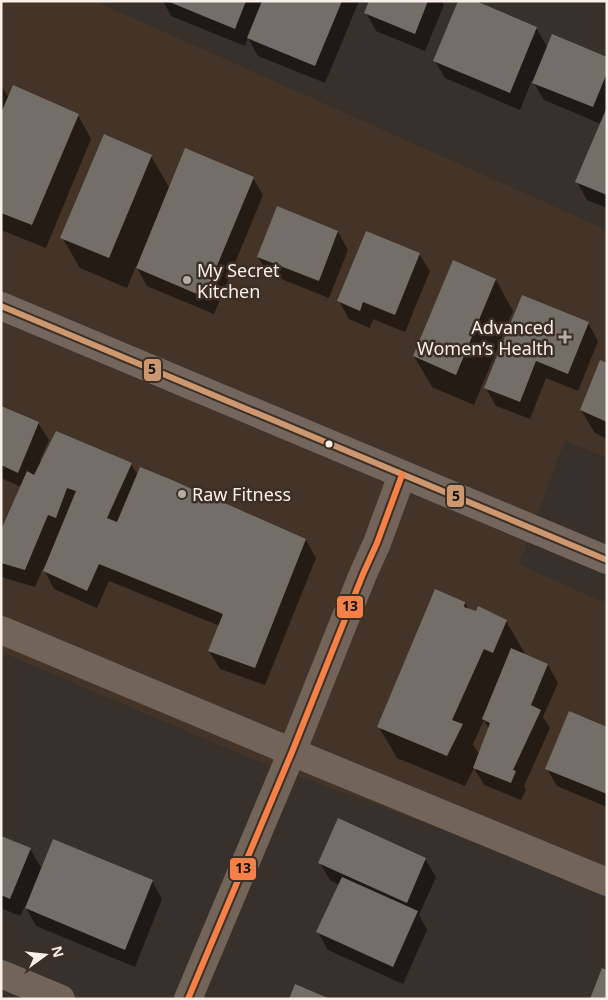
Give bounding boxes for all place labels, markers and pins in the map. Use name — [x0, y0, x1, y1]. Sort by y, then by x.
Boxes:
place label: My Secret Kitchen — [197, 258, 280, 303]
marker: My Secret Kitchen — [181, 274, 193, 286]
place label: Advanced Women’s Health — [417, 315, 554, 360]
marker: Advanced Women’s Health — [558, 330, 572, 344]
unlabelled marker — [324, 439, 334, 449]
place label: Raw Fitness — [192, 482, 291, 506]
marker: Raw Fitness — [176, 488, 188, 500]

